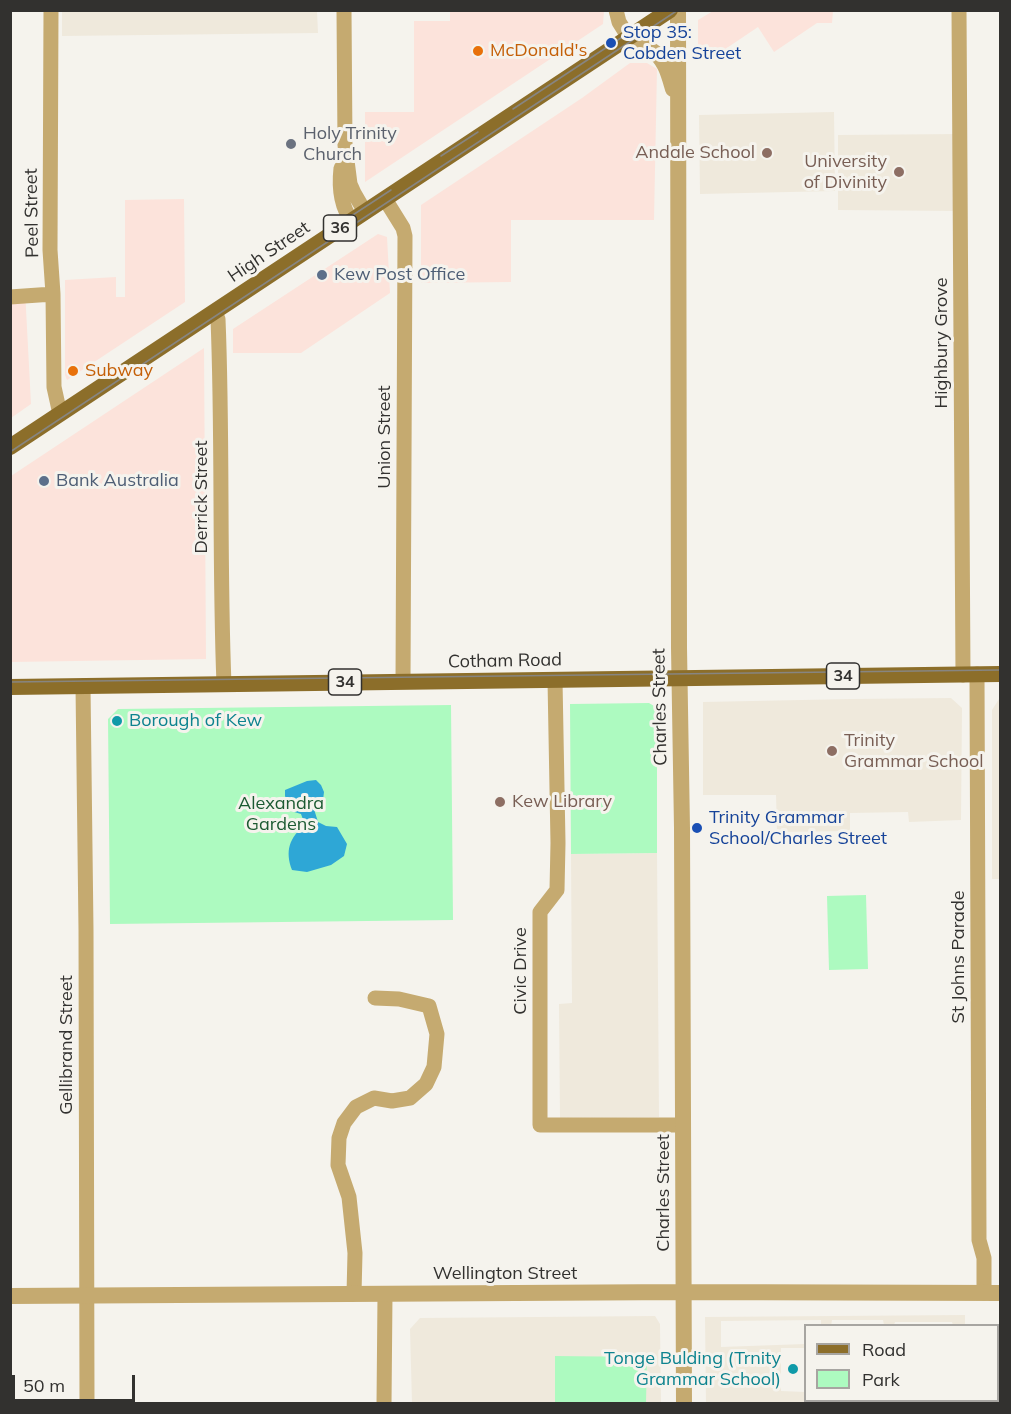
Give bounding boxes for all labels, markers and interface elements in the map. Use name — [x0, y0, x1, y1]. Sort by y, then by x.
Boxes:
place label: Stop 35: Cobden Street — [623, 22, 741, 64]
marker: Stop 35: Cobden Street — [604, 36, 618, 50]
place label: McDonald's — [490, 40, 587, 62]
marker: McDonald's — [471, 44, 485, 58]
place label: Holy Trinity Church — [303, 123, 397, 166]
marker: Holy Trinity Church — [284, 137, 298, 151]
place label: Andale School — [635, 142, 755, 164]
marker: Andale School — [760, 146, 774, 160]
place label: University of Divinity — [804, 151, 887, 194]
marker: University of Divinity — [892, 165, 906, 179]
street label: Peel Street — [20, 168, 44, 258]
road number: 36 — [324, 215, 356, 241]
street label: High Street — [224, 217, 314, 287]
place label: Kew Post Office — [334, 264, 465, 286]
marker: Kew Post Office — [315, 268, 329, 282]
street label: Highbury Grove — [931, 278, 953, 408]
place label: Subway — [85, 360, 153, 382]
marker: Subway — [66, 364, 80, 378]
street label: Union Street — [374, 385, 396, 489]
street label: Derrick Street — [191, 440, 213, 554]
place label: Bank Australia — [56, 470, 179, 492]
marker: Bank Australia — [37, 474, 51, 488]
street label: Charles Street — [648, 648, 672, 766]
street label: Cotham Road — [448, 649, 562, 673]
road number: 34 — [826, 663, 860, 689]
road number: 34 — [328, 669, 362, 695]
place label: Borough of Kew — [129, 710, 262, 732]
marker: Borough of Kew — [110, 714, 124, 728]
place label: Trinity Grammar School — [844, 730, 984, 772]
marker: Trinity Grammar School — [825, 744, 839, 758]
place label: Kew Library — [512, 791, 612, 813]
park label: Alexandra Gardens — [238, 793, 324, 836]
marker: Kew Library — [493, 795, 507, 809]
place label: Trinity Grammar School/Charles Street — [709, 807, 887, 850]
marker: Trinity Grammar School/Charles Street — [690, 821, 704, 835]
street label: St Johns Parade — [948, 890, 970, 1024]
street label: Civic Drive — [510, 927, 532, 1015]
street label: Gellibrand Street — [56, 975, 78, 1115]
street label: Charles Street — [653, 1134, 675, 1252]
street label: Wellington Street — [433, 1263, 577, 1285]
legend — [804, 1324, 999, 1402]
text: Road — [862, 1338, 906, 1361]
place label: Tonge Bulding (Trnity Grammar School) — [604, 1348, 781, 1390]
marker: Tonge Bulding (Trnity Grammar School) — [786, 1362, 800, 1376]
scale bar — [15, 1363, 138, 1401]
text: Park — [862, 1368, 900, 1391]
text: 50 m — [23, 1374, 65, 1397]

